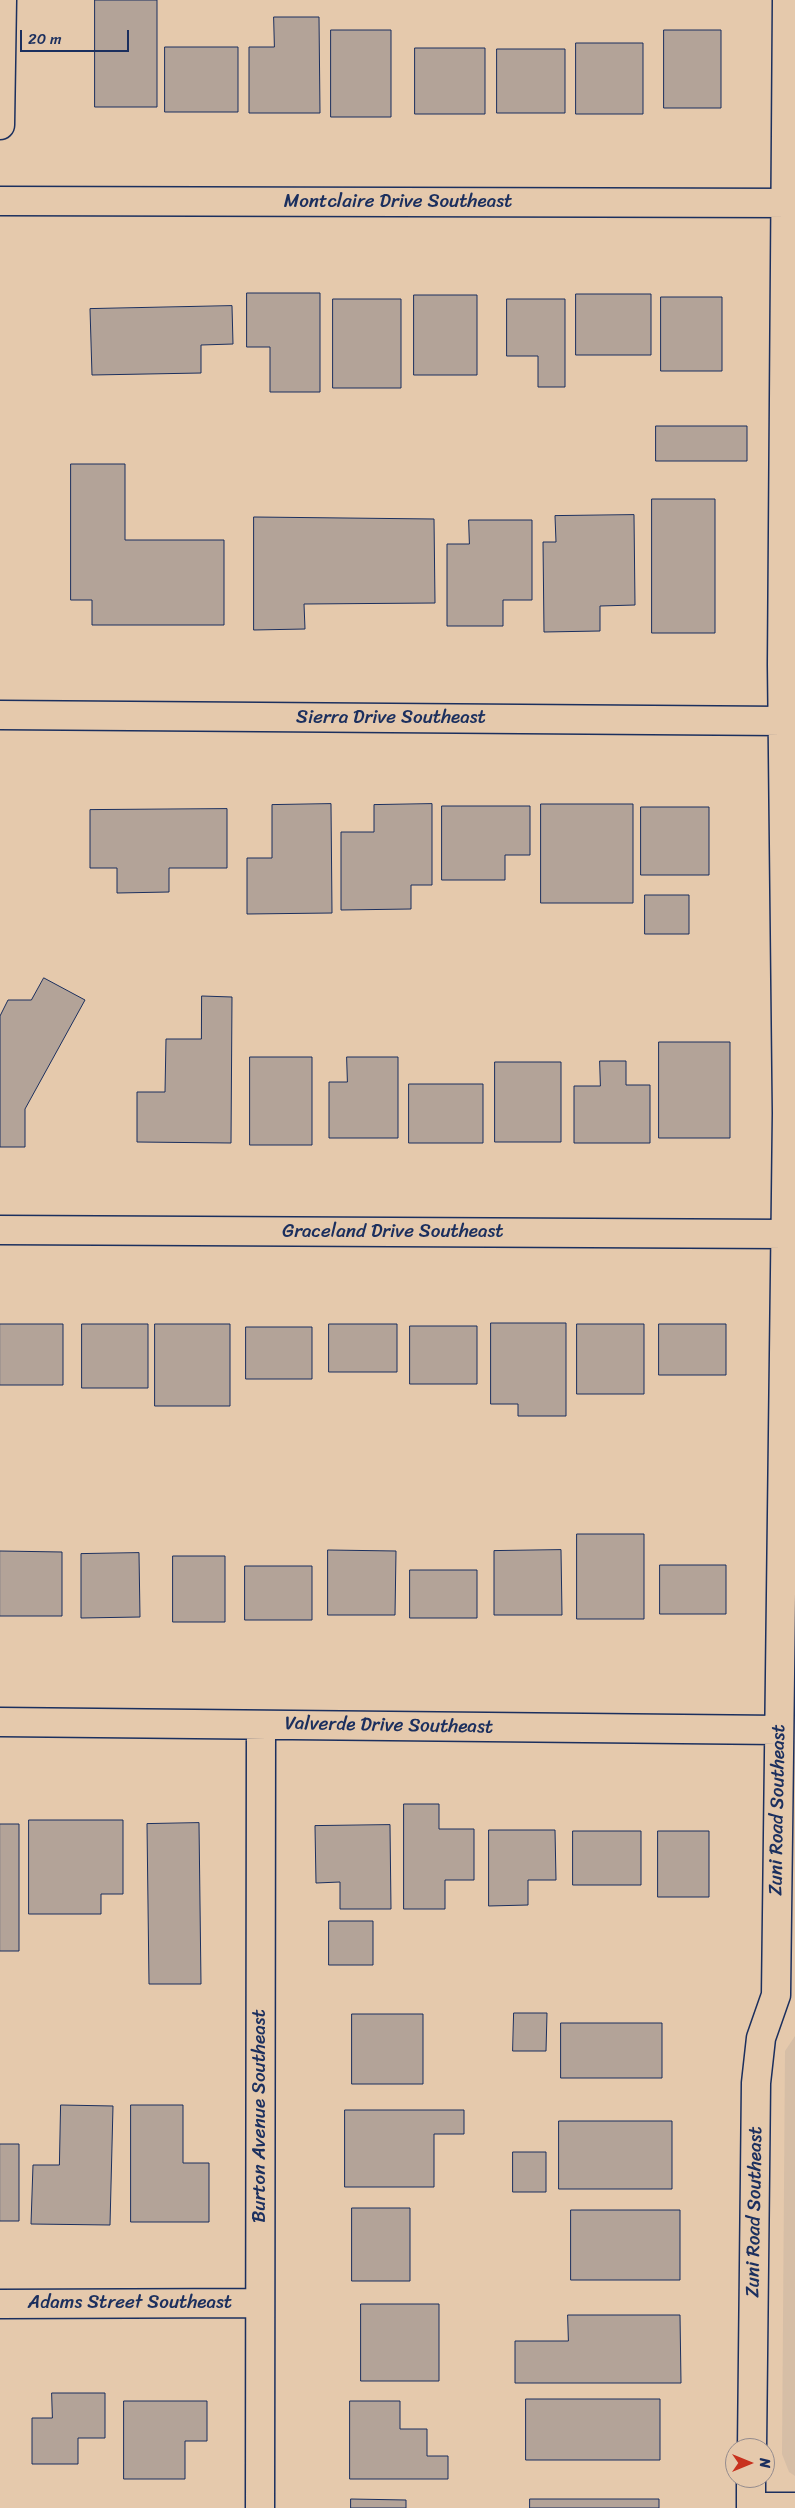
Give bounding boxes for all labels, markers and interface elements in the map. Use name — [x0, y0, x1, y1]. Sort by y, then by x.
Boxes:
scale bar — [22, 20, 131, 52]
text: 20 m — [28, 26, 62, 52]
street label: Montclaire Drive Southeast — [284, 191, 512, 213]
street label: Sierra Drive Southeast — [296, 707, 486, 729]
street label: Graceland Drive Southeast — [282, 1221, 504, 1243]
street label: Valverde Drive Southeast — [285, 1713, 493, 1739]
street label: Zuni Road Southeast — [765, 1724, 791, 1896]
street label: Burton Avenue Southeast — [249, 2009, 271, 2223]
street label: Zuni Road Southeast — [742, 2126, 768, 2298]
street label: Adams Street Southeast — [28, 2292, 232, 2314]
north arrow — [725, 2438, 775, 2488]
text: N — [752, 2458, 777, 2468]

